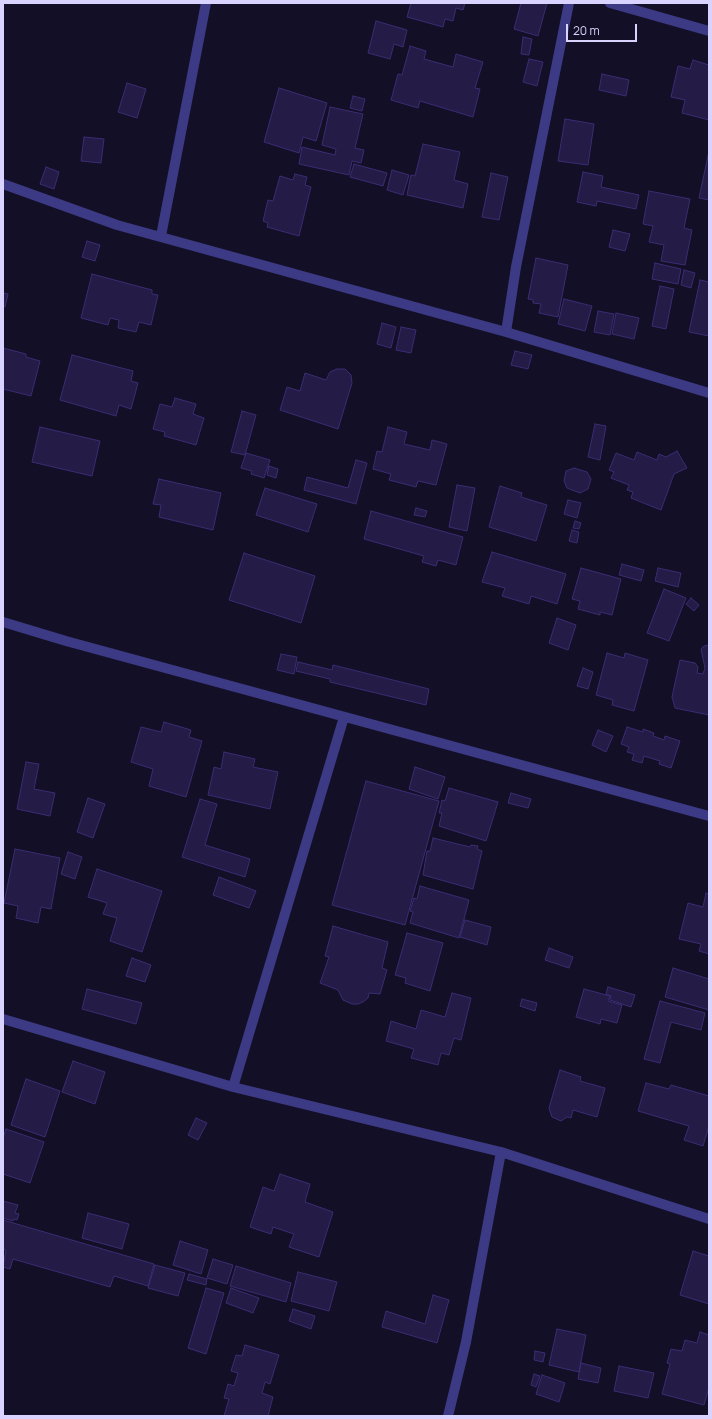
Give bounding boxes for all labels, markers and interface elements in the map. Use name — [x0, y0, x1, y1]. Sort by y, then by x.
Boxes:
scale bar — [568, 16, 639, 42]
text: 20 m — [573, 22, 600, 39]

